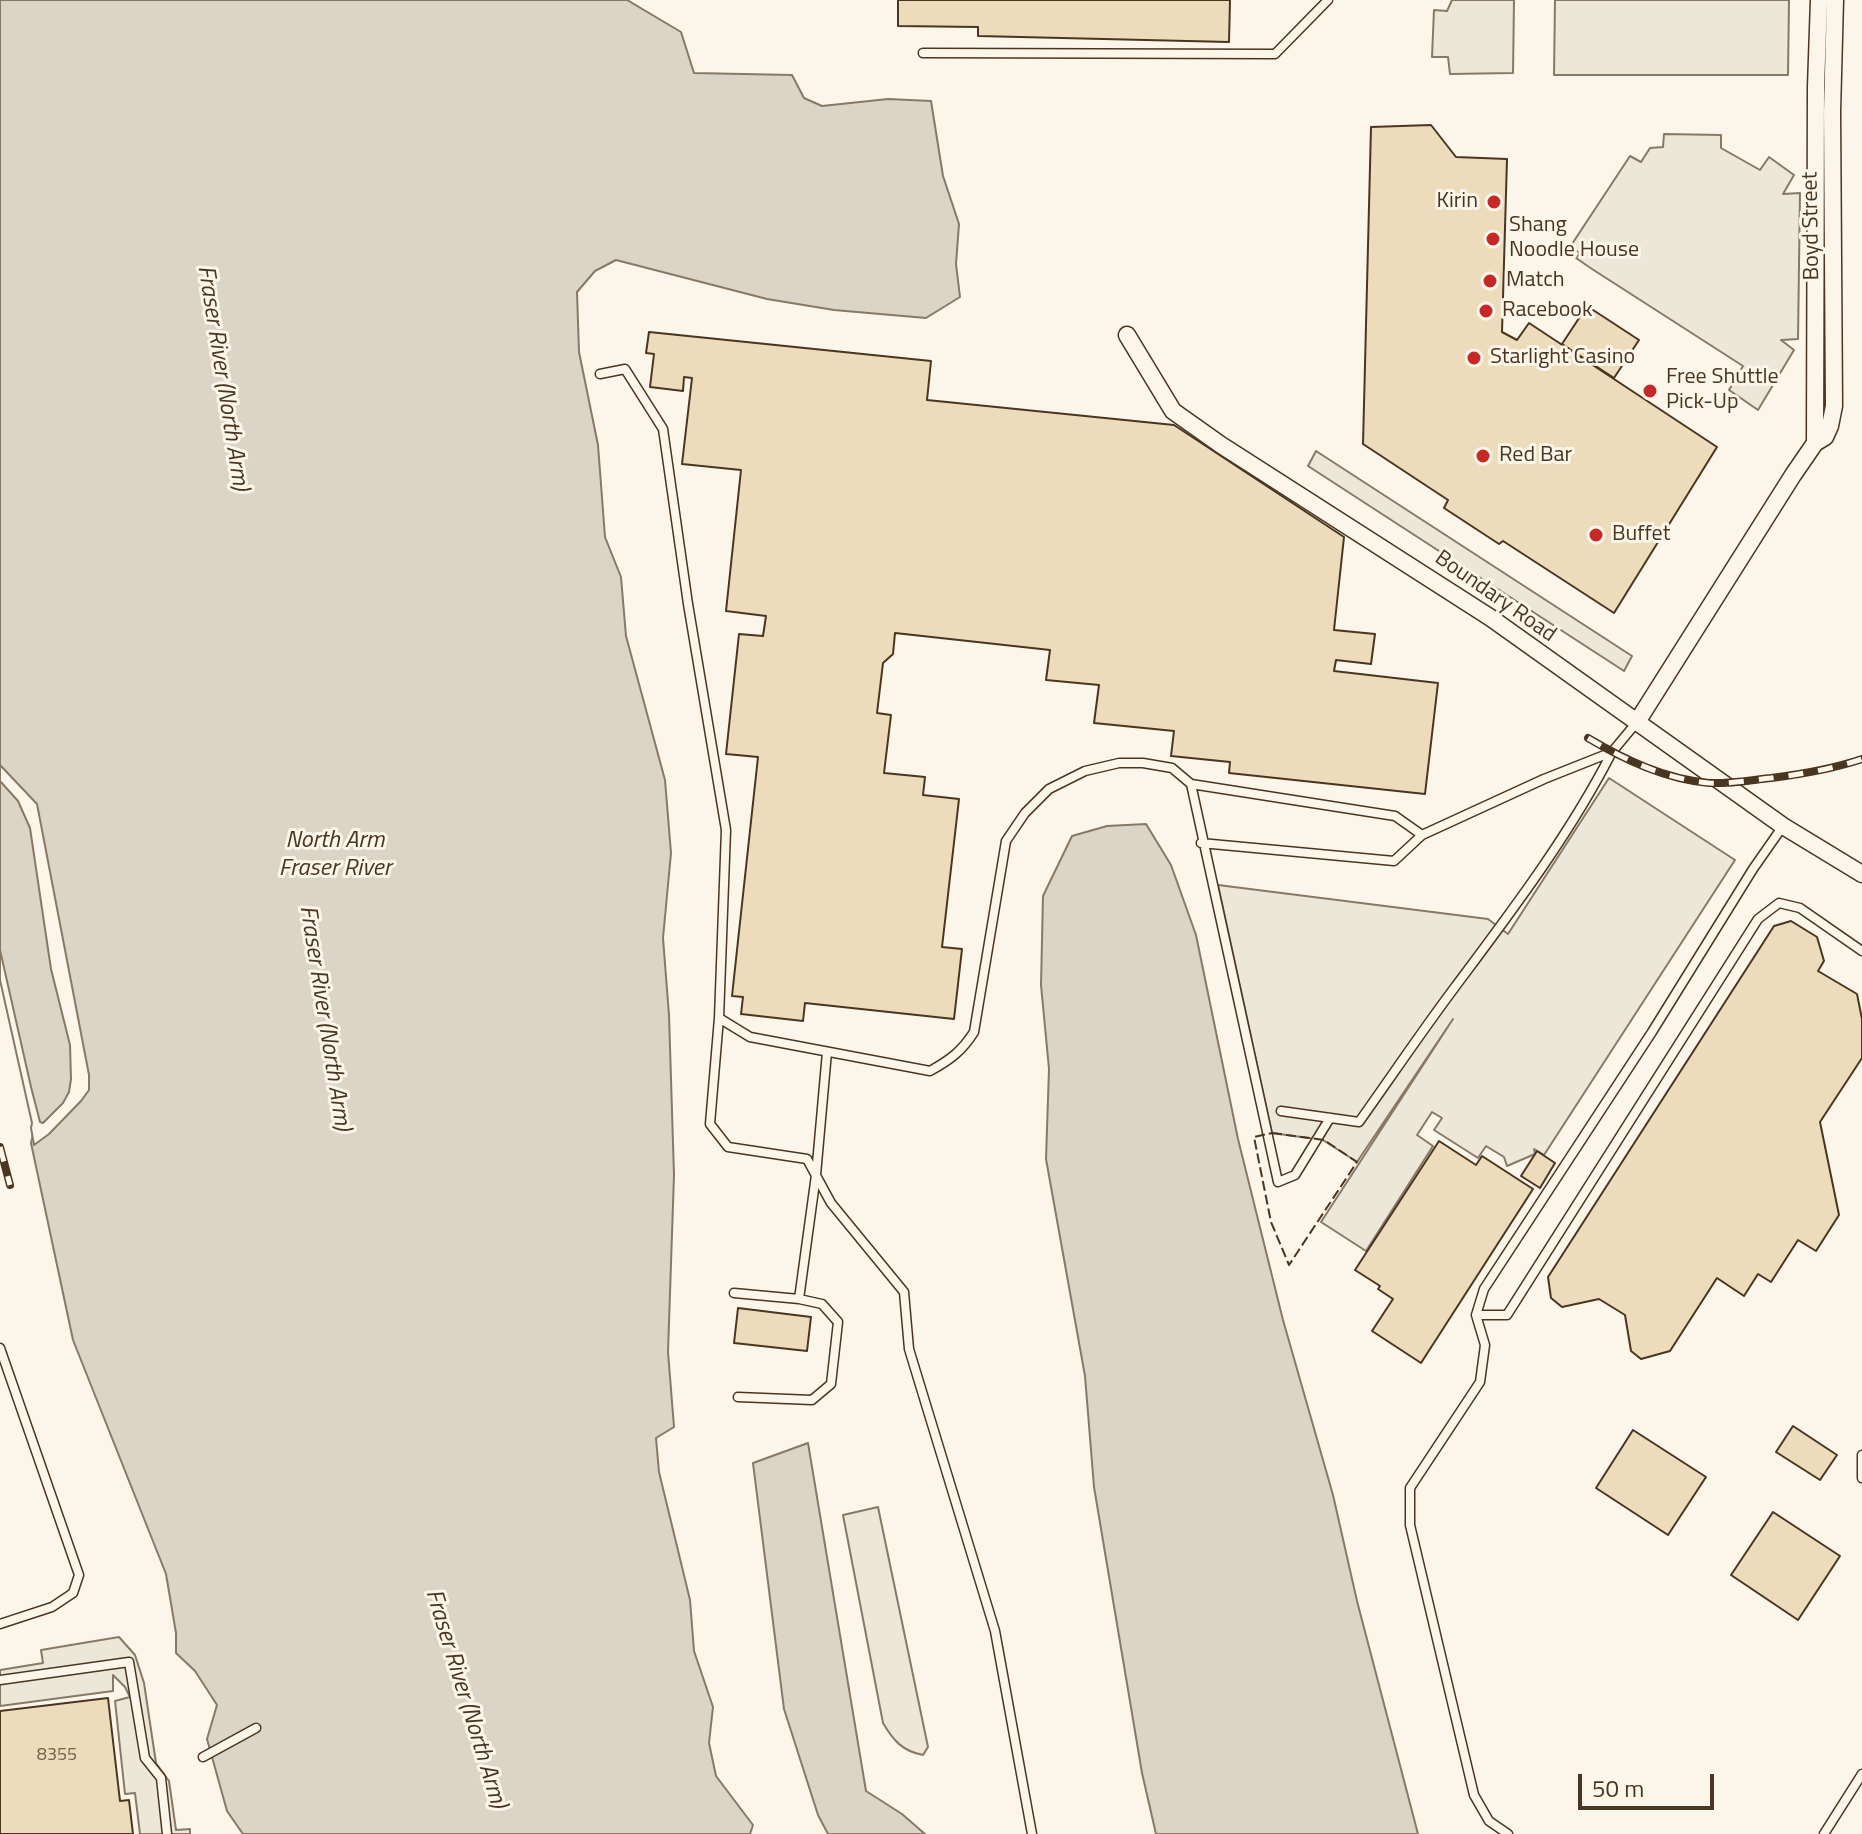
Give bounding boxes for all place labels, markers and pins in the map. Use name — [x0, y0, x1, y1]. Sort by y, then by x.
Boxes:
place label: Kirin — [1436, 189, 1478, 215]
marker: Kirin — [1485, 193, 1503, 211]
place label: Shang Noodle House — [1509, 213, 1639, 264]
marker: Shang Noodle House — [1484, 230, 1502, 248]
place label: Match — [1506, 268, 1565, 294]
marker: Match — [1481, 272, 1499, 290]
place label: Racebook — [1502, 298, 1592, 324]
marker: Racebook — [1477, 302, 1495, 320]
place label: Starlight Casino — [1490, 345, 1635, 371]
marker: Starlight Casino — [1465, 349, 1483, 367]
place label: Free Shuttle Pick-Up — [1666, 365, 1779, 416]
marker: Free Shuttle Pick-Up — [1641, 382, 1659, 400]
place label: Red Bar — [1499, 443, 1572, 469]
marker: Red Bar — [1474, 447, 1492, 465]
place label: Buffet — [1612, 522, 1670, 548]
marker: Buffet — [1587, 526, 1605, 544]

